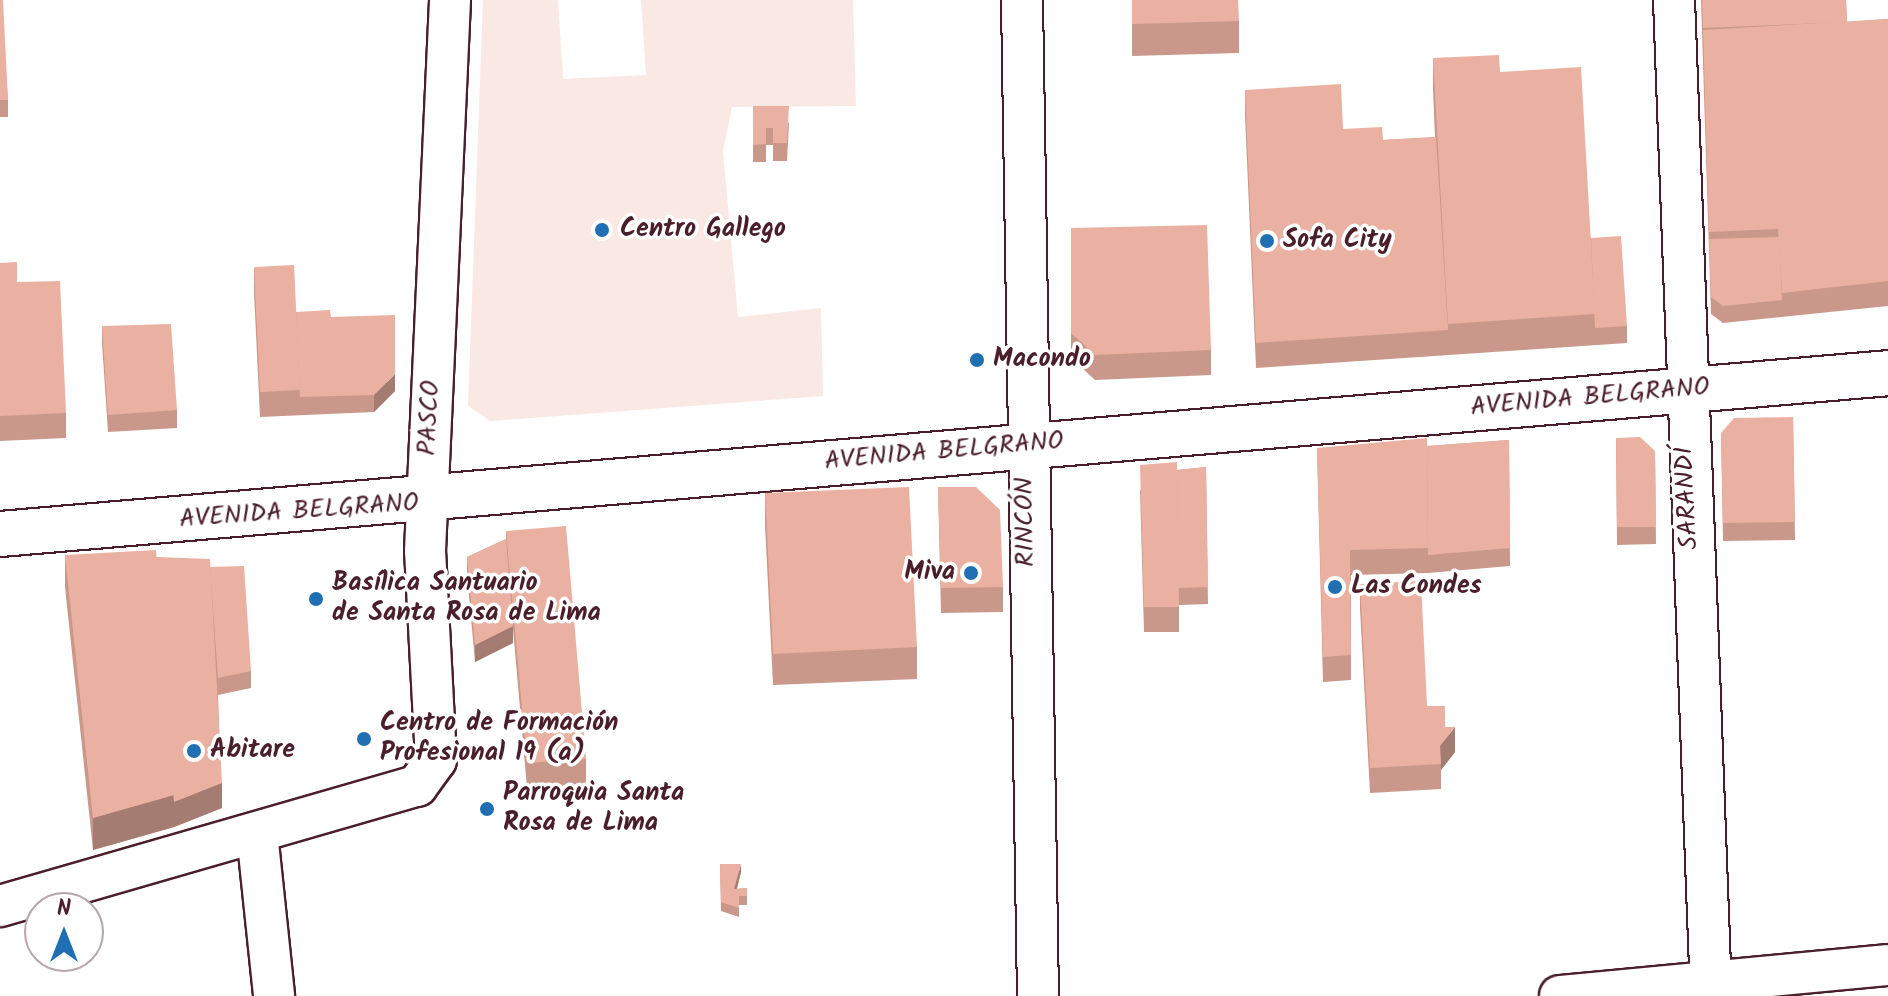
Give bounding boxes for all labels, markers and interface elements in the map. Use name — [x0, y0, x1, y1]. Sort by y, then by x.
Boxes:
place label: Centro Gallego — [620, 214, 786, 246]
marker: Centro Gallego — [591, 219, 613, 241]
place label: Sofa City — [1283, 225, 1392, 257]
marker: Sofa City — [1258, 232, 1276, 250]
place label: Macondo — [993, 344, 1091, 376]
marker: Macondo — [968, 351, 986, 369]
street label: AVENIDA BELGRANO — [1469, 372, 1711, 424]
street label: PASCO — [412, 380, 448, 456]
street label: AVENIDA BELGRANO — [823, 426, 1065, 478]
street label: SARANDÍ — [1670, 446, 1706, 550]
street label: RINCÓN — [1010, 477, 1042, 567]
street label: AVENIDA BELGRANO — [178, 488, 420, 536]
place label: Miva — [904, 557, 955, 589]
marker: Miva — [962, 564, 980, 582]
place label: Basílica Santuario de Santa Rosa de Lima — [332, 568, 601, 630]
place label: Las Condes — [1351, 571, 1482, 603]
marker: Las Condes — [1326, 578, 1344, 596]
marker: Basílica Santuario de Santa Rosa de Lima — [307, 590, 325, 608]
place label: Centro de Formación Profesional 19 (a) — [380, 708, 618, 770]
marker: Centro de Formación Profesional 19 (a) — [355, 730, 373, 748]
place label: Abitare — [210, 735, 295, 767]
marker: Abitare — [185, 742, 203, 760]
place label: Parroquia Santa Rosa de Lima — [503, 778, 684, 840]
marker: Parroquia Santa Rosa de Lima — [478, 800, 496, 818]
north arrow — [24, 892, 104, 972]
text: N — [57, 892, 71, 927]

